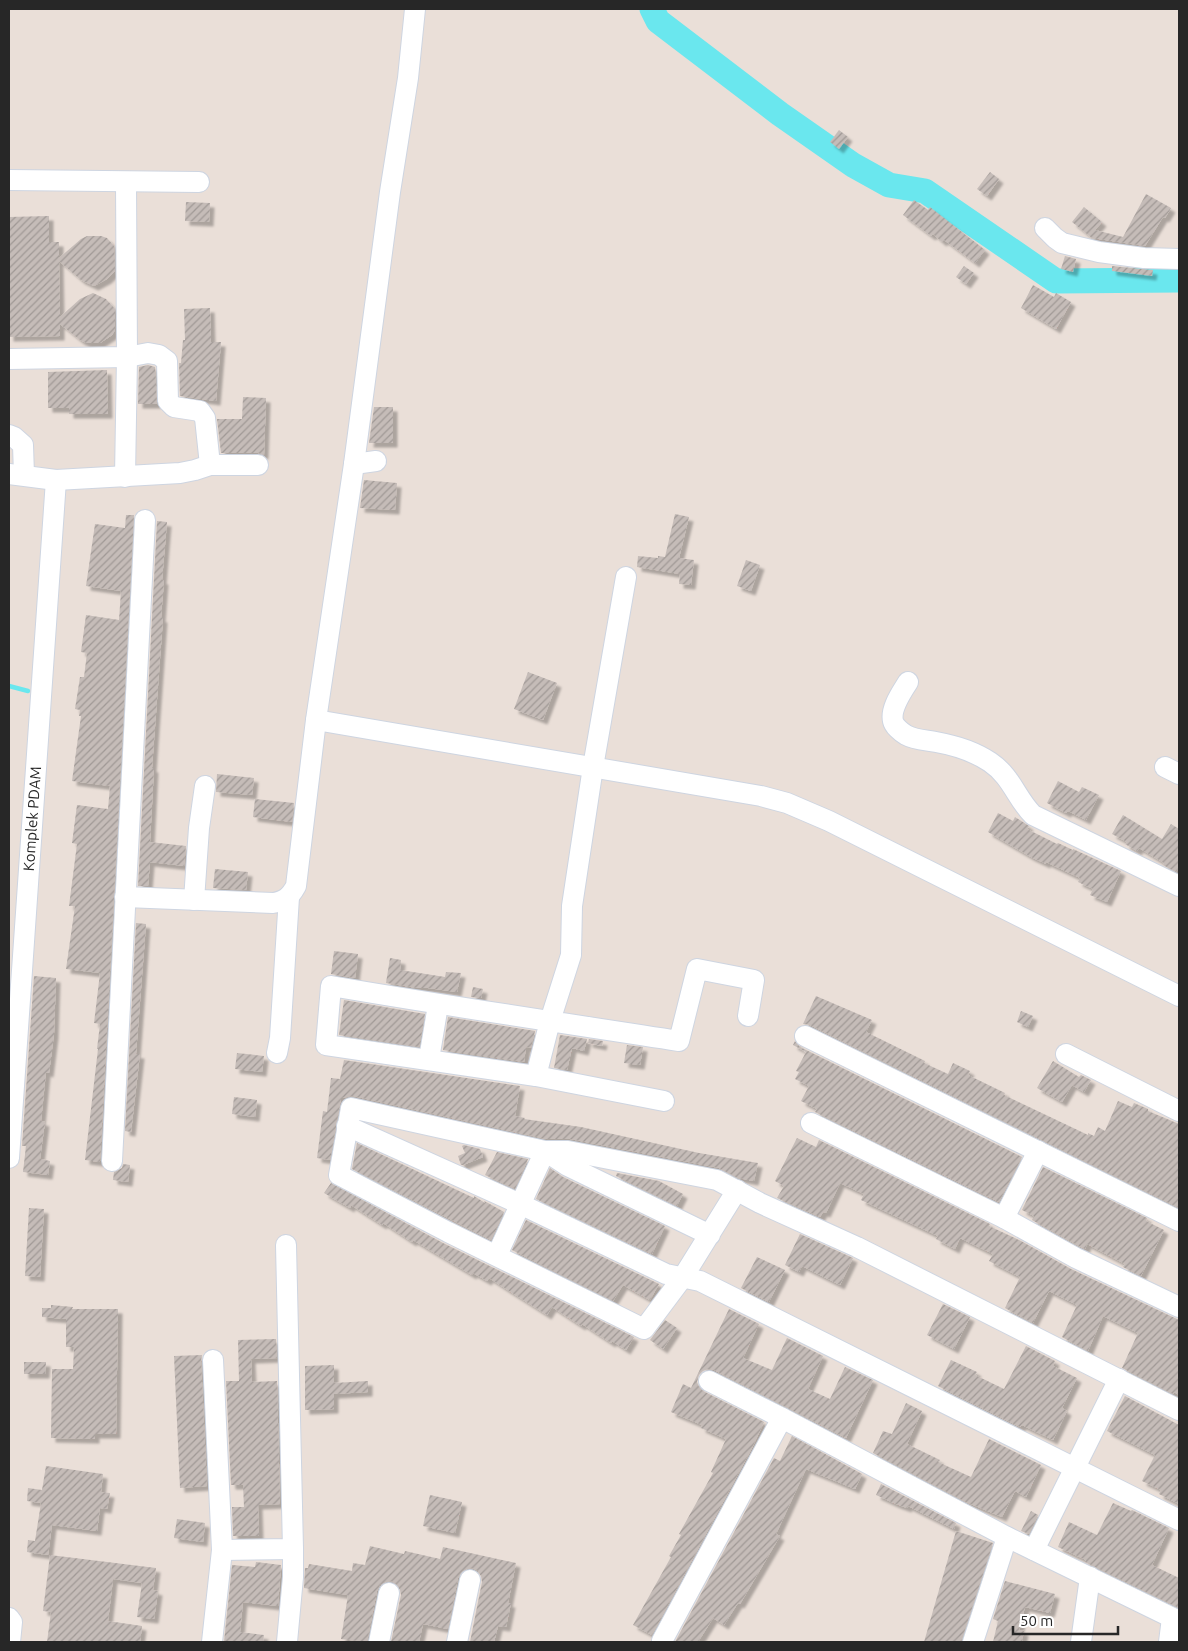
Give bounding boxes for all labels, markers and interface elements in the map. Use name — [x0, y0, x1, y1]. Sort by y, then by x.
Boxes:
street label: Komplek PDAM — [20, 766, 44, 872]
scale bar — [1013, 1604, 1118, 1636]
text: 50 m — [1020, 1612, 1053, 1629]

